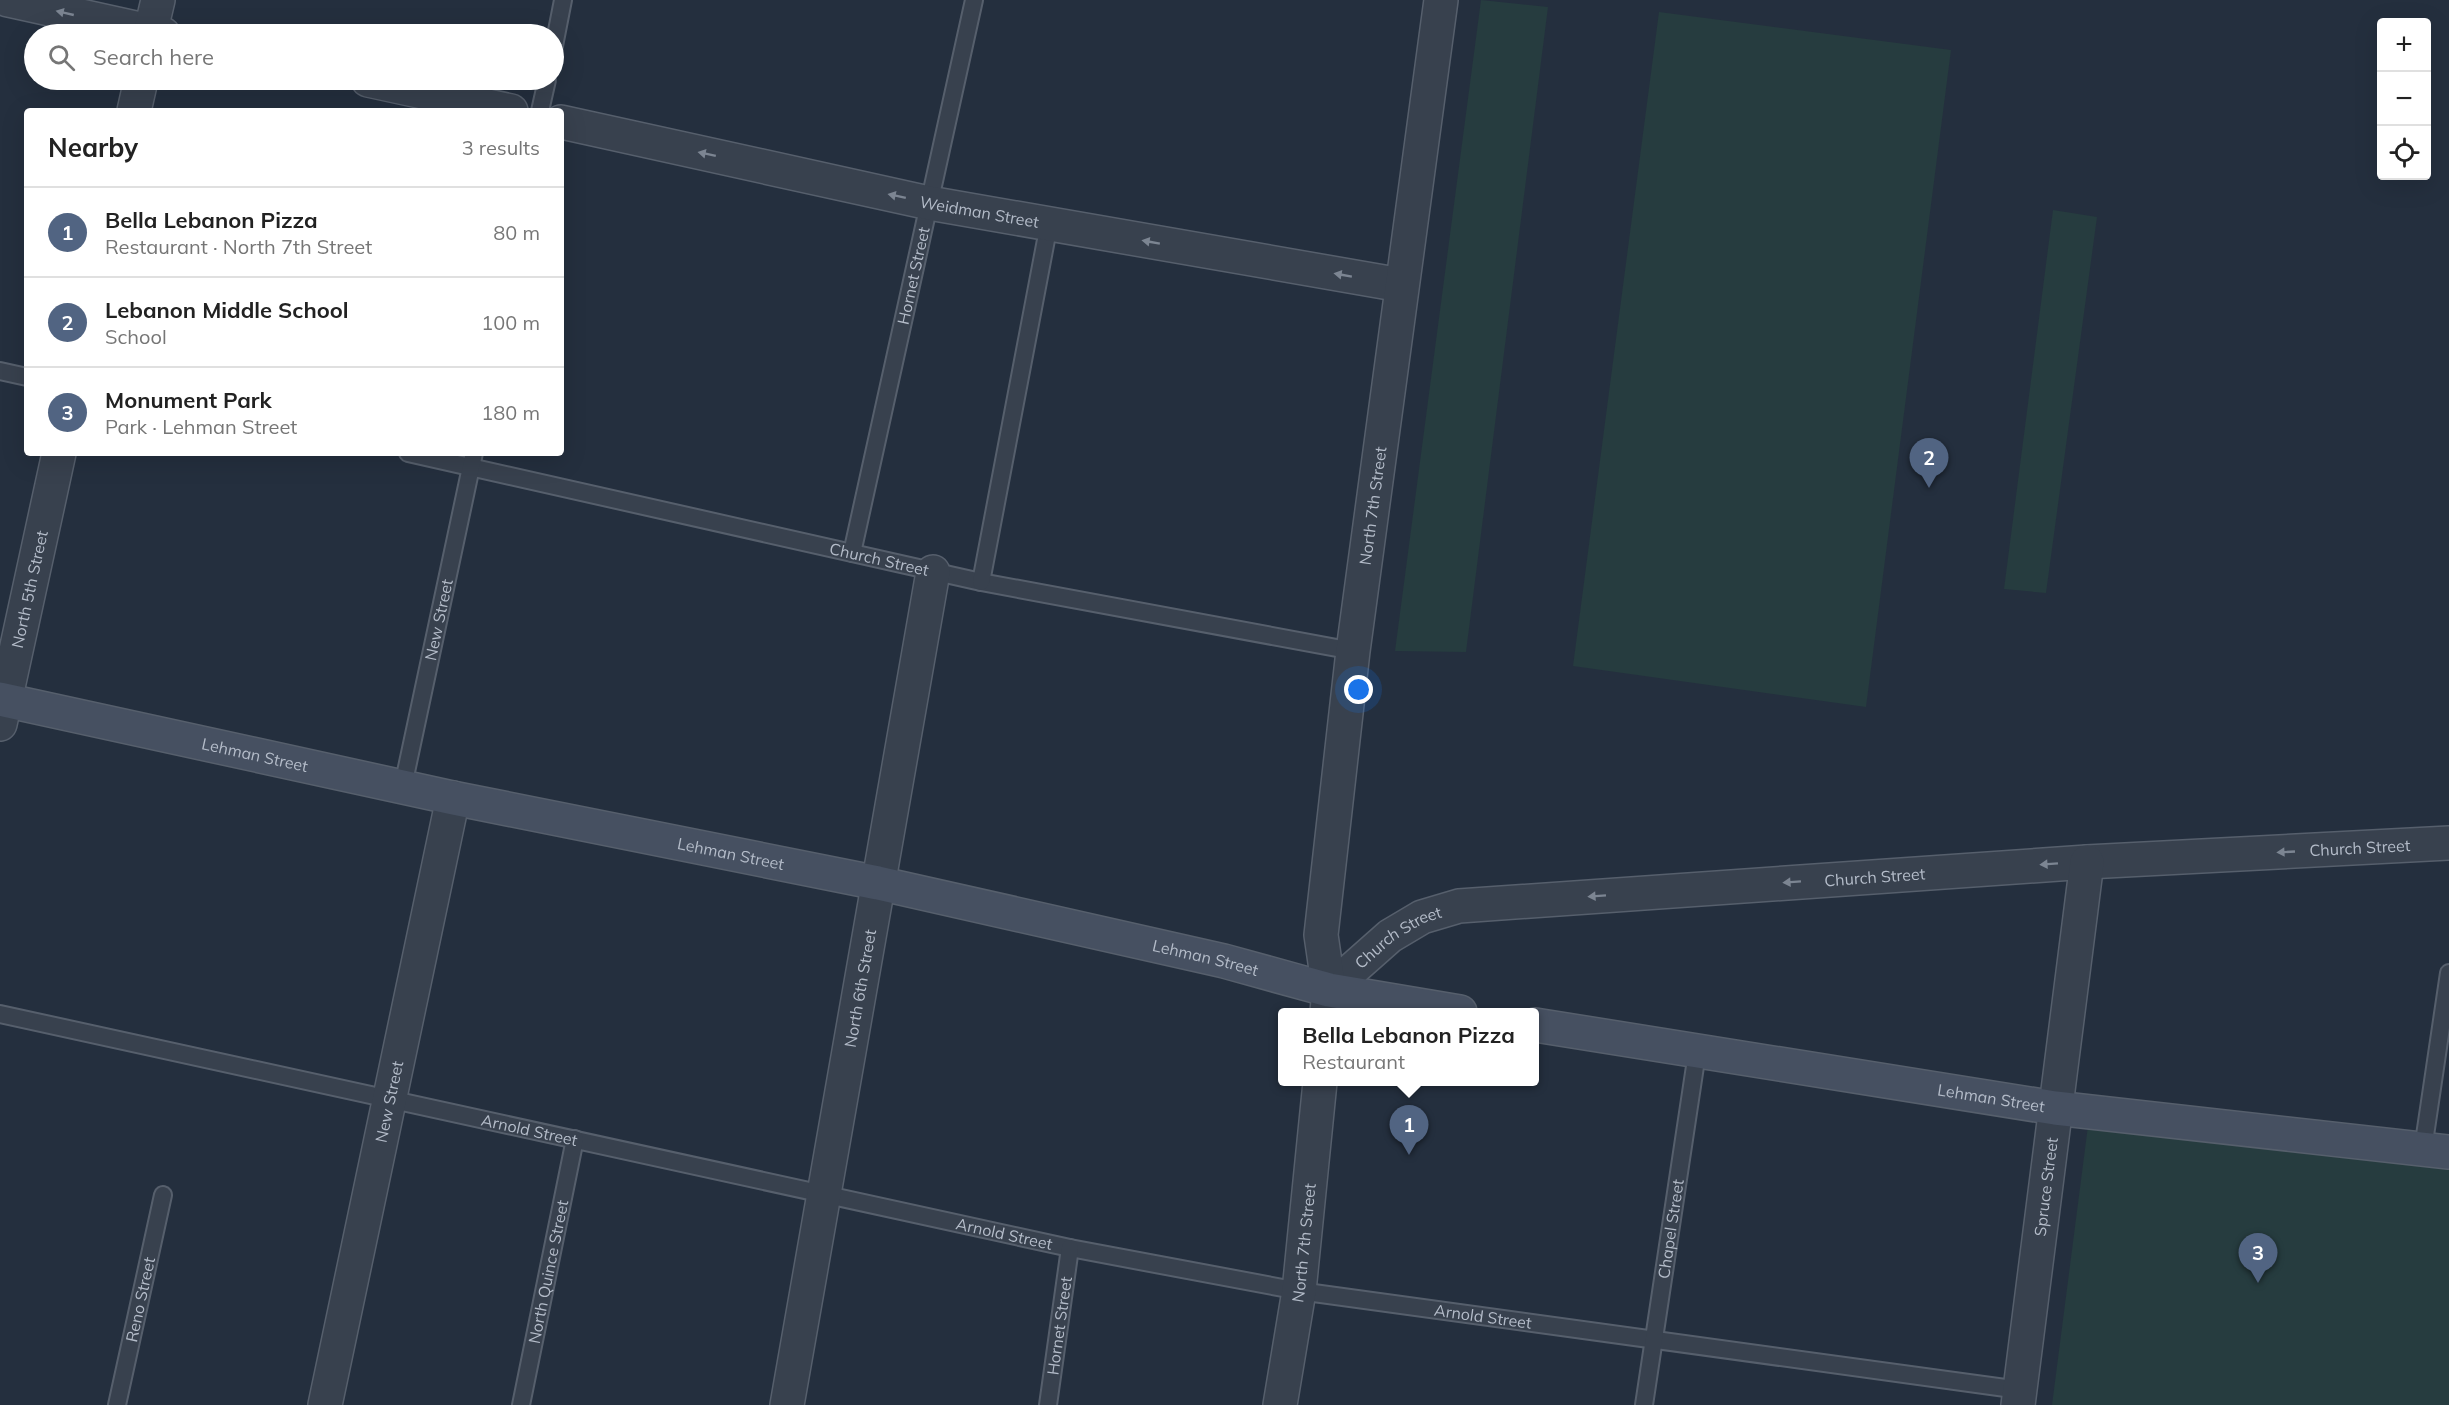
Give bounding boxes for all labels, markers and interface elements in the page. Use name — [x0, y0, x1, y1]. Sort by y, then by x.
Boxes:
one-way arrow — [56, 7, 74, 17]
map controls — [2377, 18, 2431, 180]
button: + — [2377, 18, 2431, 72]
search box — [24, 24, 564, 90]
icon: search — [45, 41, 78, 74]
text: Search here — [93, 43, 214, 71]
button: − — [2377, 72, 2431, 126]
button: locate — [2377, 126, 2431, 180]
text: Nearby — [48, 131, 138, 164]
text: 3 results — [462, 135, 540, 160]
one-way arrow — [697, 149, 716, 158]
one-way arrow — [888, 191, 907, 200]
street label: Weidman Street — [918, 191, 1041, 232]
text: Bella Lebanon Pizza — [105, 206, 318, 234]
text: 1 — [62, 220, 74, 245]
text: 80 m — [493, 220, 540, 245]
street label: Hornet Street — [893, 225, 934, 326]
text: Restaurant · North 7th Street — [105, 234, 372, 259]
one-way arrow — [1142, 237, 1161, 246]
one-way arrow — [1334, 270, 1353, 279]
text: Lebanon Middle School — [105, 296, 348, 324]
text: 2 — [62, 310, 74, 335]
text: 100 m — [481, 310, 540, 335]
text: School — [105, 324, 167, 349]
text: Monument Park — [105, 386, 272, 414]
text: 3 — [62, 400, 74, 425]
text: 180 m — [481, 400, 540, 425]
text: Park · Lehman Street — [105, 414, 297, 439]
pin: 2 — [1910, 438, 1948, 488]
street label: North 7th Street — [1355, 445, 1391, 566]
street label: North 5th Street — [7, 528, 52, 650]
street label: Church Street — [828, 538, 931, 580]
street label: New Street — [420, 577, 457, 662]
your location — [1344, 675, 1373, 704]
street label: Lehman Street — [200, 733, 310, 776]
street label: Lehman Street — [676, 833, 786, 874]
street label: Church Street — [2309, 835, 2411, 860]
one-way arrow — [2276, 847, 2295, 856]
one-way arrow — [2040, 860, 2059, 869]
street label: Church Street — [1824, 863, 1926, 890]
one-way arrow — [1782, 878, 1801, 887]
one-way arrow — [1588, 891, 1607, 901]
street label: Church Street — [1350, 902, 1444, 973]
street label: North 6th Street — [840, 927, 880, 1049]
street label: Lehman Street — [1151, 935, 1261, 980]
popup — [1278, 1008, 1539, 1086]
text: Bella Lebanon Pizza — [1302, 1021, 1515, 1049]
text: Restaurant — [1302, 1049, 1405, 1074]
street label: New Street — [371, 1059, 407, 1144]
street label: Lehman Street — [1936, 1079, 2047, 1116]
pin: 1 — [1390, 1106, 1428, 1155]
street label: Arnold Street — [479, 1110, 580, 1150]
street label: Spruce Street — [2030, 1136, 2062, 1237]
street label: Chapel Street — [1653, 1177, 1688, 1280]
street label: North 7th Street — [1287, 1182, 1320, 1304]
street label: North Quince Street — [524, 1198, 572, 1345]
street label: Arnold Street — [954, 1213, 1055, 1254]
pin: 3 — [2238, 1234, 2278, 1283]
street label: Reno Street — [121, 1255, 159, 1344]
street label: Hornet Street — [1042, 1275, 1076, 1376]
street label: Arnold Street — [1433, 1300, 1533, 1333]

